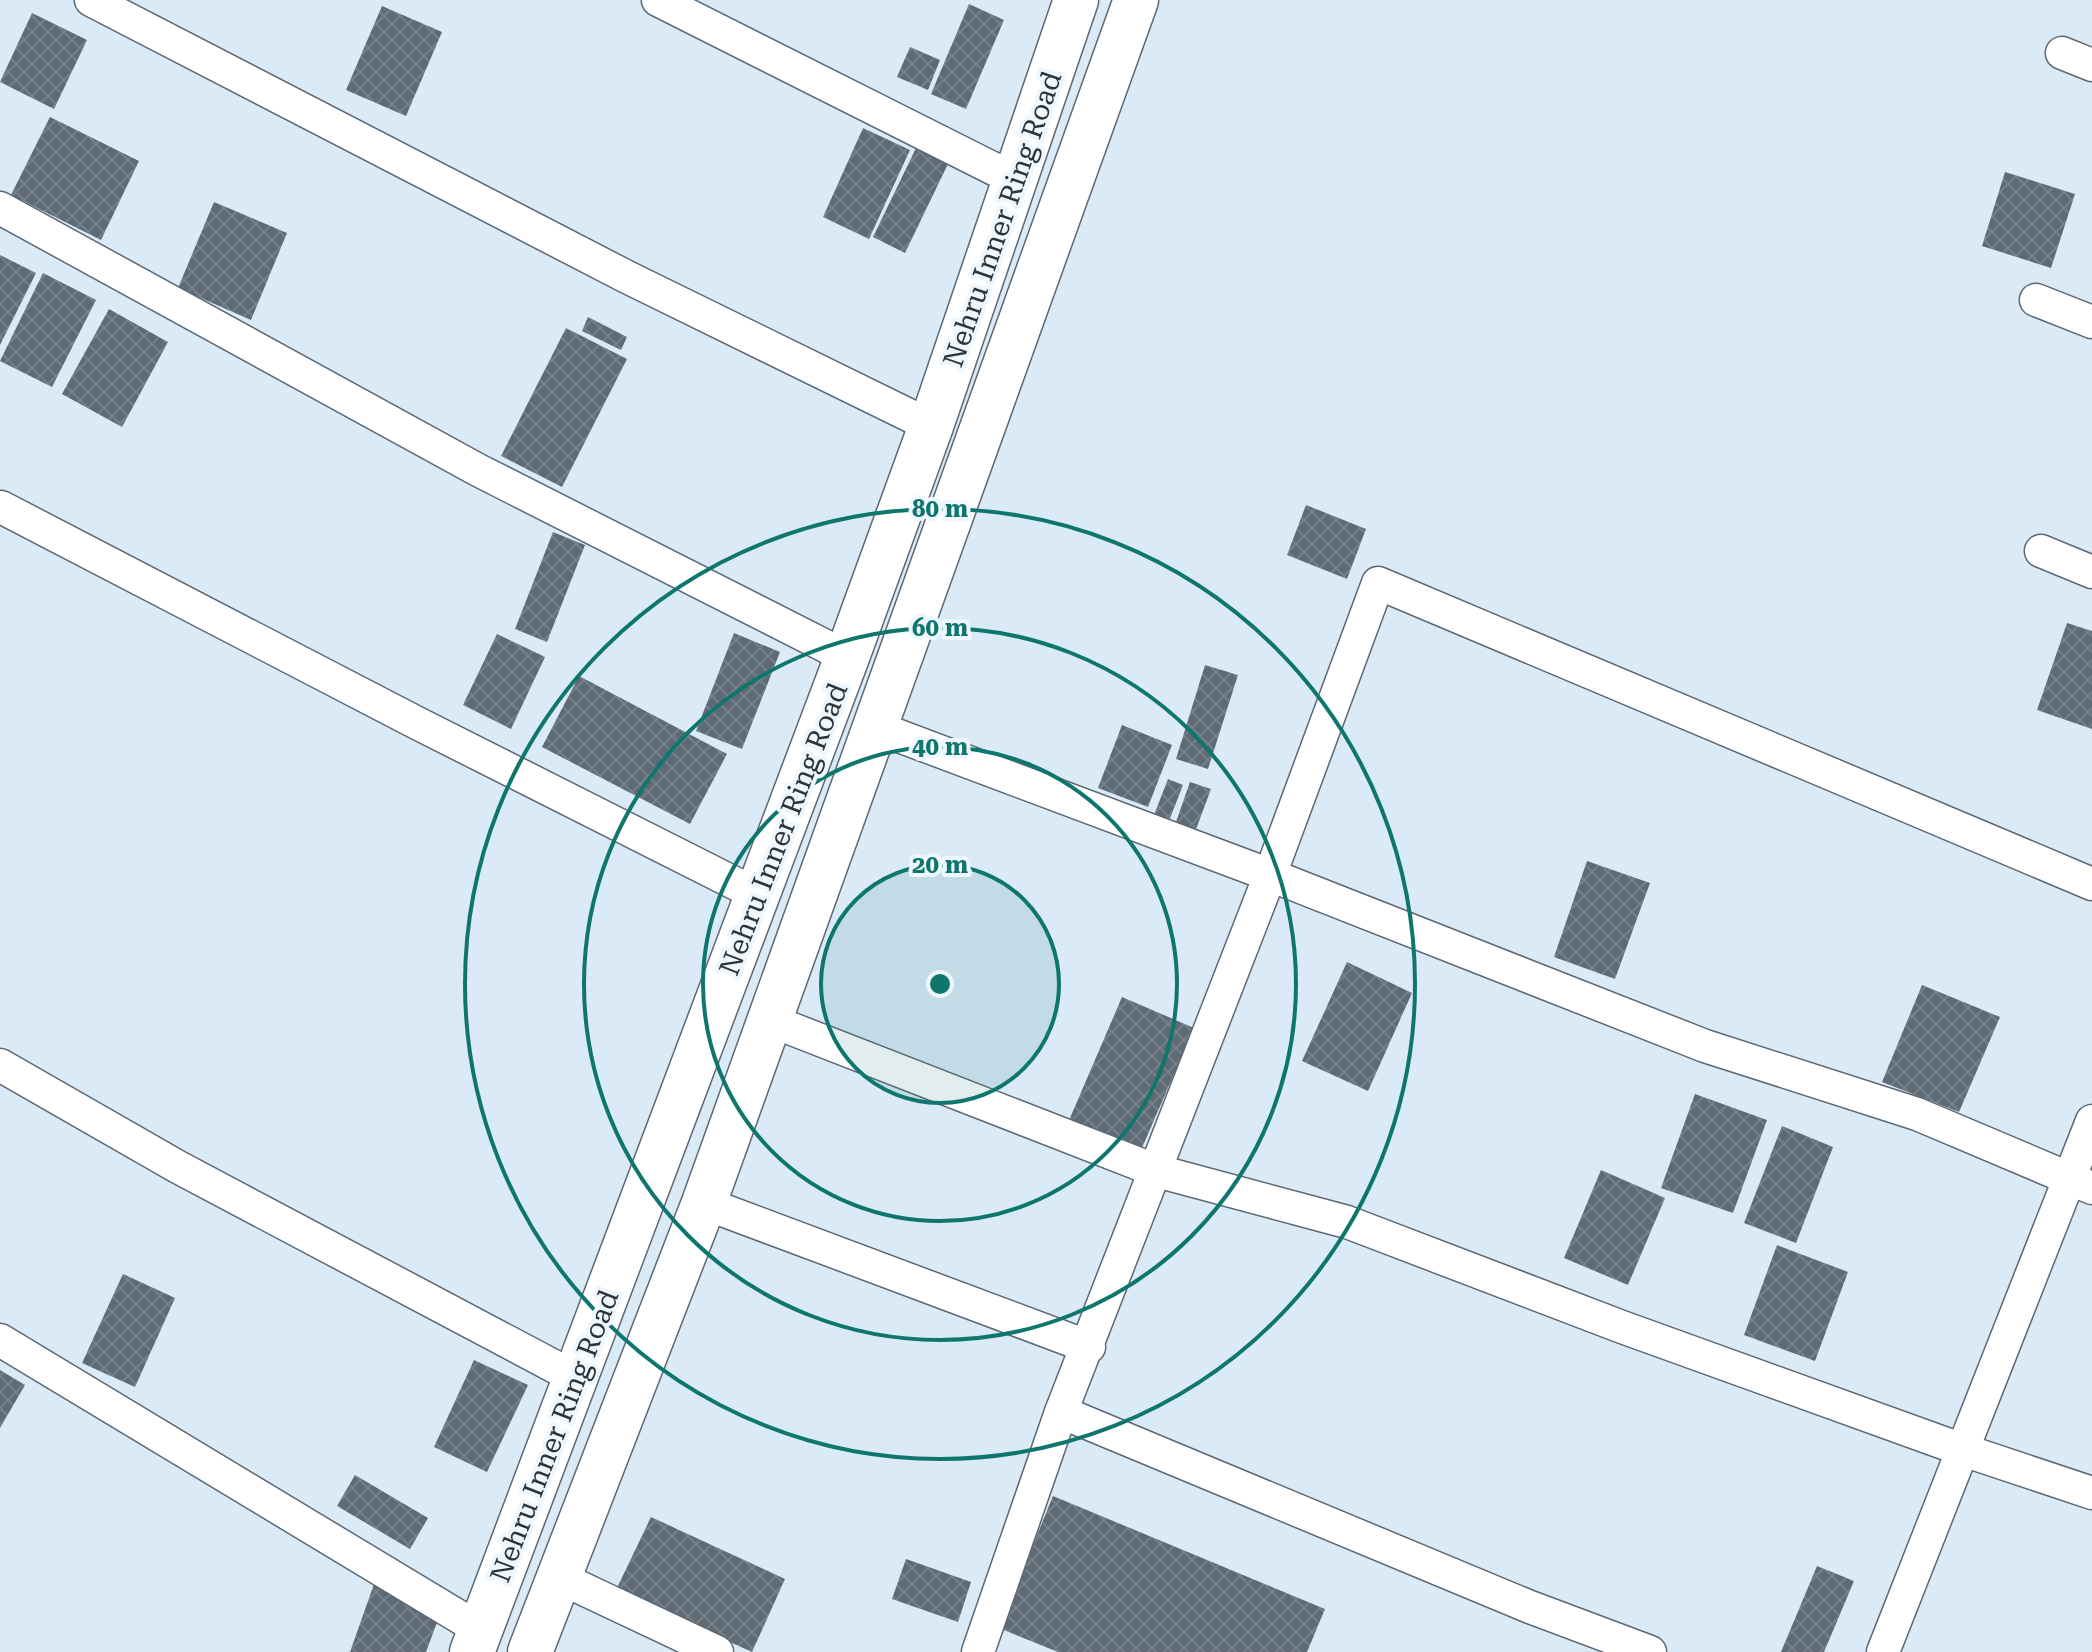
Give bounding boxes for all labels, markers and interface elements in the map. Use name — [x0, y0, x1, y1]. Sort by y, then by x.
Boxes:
street label: Nehru Inner Ring Road — [936, 67, 1069, 371]
text: 80 m — [912, 495, 968, 523]
text: 60 m — [912, 614, 968, 642]
street label: Nehru Inner Ring Road — [712, 678, 854, 980]
text: 40 m — [912, 733, 968, 761]
text: 20 m — [912, 851, 968, 879]
centre of rings — [926, 970, 954, 998]
street label: Nehru Inner Ring Road — [483, 1285, 625, 1587]

